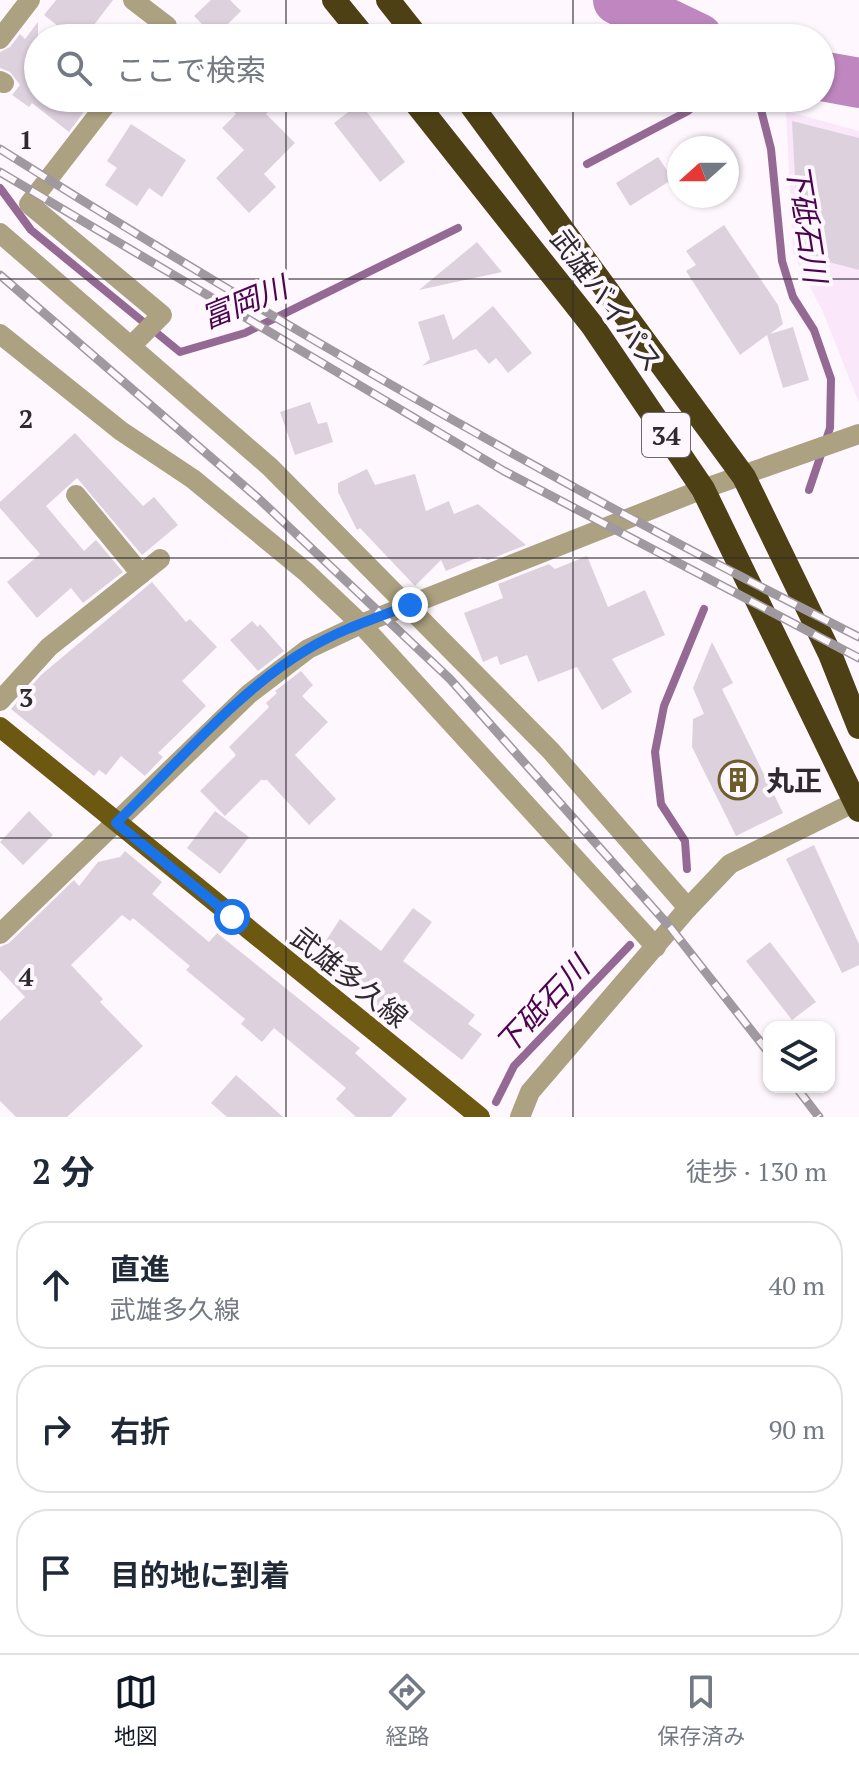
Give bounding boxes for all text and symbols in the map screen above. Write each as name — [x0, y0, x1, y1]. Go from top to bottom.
search box — [24, 24, 835, 112]
icon: search — [52, 46, 96, 90]
text: ここで検索 — [116, 50, 266, 90]
text: 1 — [19, 122, 33, 156]
north arrow — [667, 136, 739, 208]
water label: 下砥石川 — [778, 161, 837, 288]
street label: 武雄バイパス — [543, 221, 671, 379]
water label: 富岡川 — [195, 265, 296, 337]
text: 2 — [19, 401, 33, 435]
road number: 34 — [642, 413, 690, 457]
route end — [392, 587, 428, 623]
text: 3 — [19, 680, 33, 714]
building icon: 丸正 — [717, 759, 759, 801]
place label: 丸正 — [766, 762, 822, 799]
route start — [214, 899, 250, 935]
street label: 武雄多久線 — [284, 919, 416, 1035]
water label: 下砥石川 — [486, 945, 600, 1063]
text: 4 — [19, 959, 34, 993]
map controls — [763, 1021, 835, 1093]
button: layers — [763, 1021, 835, 1093]
text: 2 分 — [32, 1149, 94, 1194]
text: 徒歩 · 130 m — [686, 1154, 827, 1188]
text: 直進 — [110, 1249, 170, 1289]
icon: ahead — [34, 1263, 78, 1307]
text: 40 m — [769, 1268, 825, 1302]
text: 武雄多久線 — [110, 1292, 240, 1326]
icon: right — [34, 1407, 78, 1451]
text: 右折 — [110, 1411, 170, 1451]
text: 90 m — [769, 1412, 825, 1446]
icon: arrive — [34, 1551, 78, 1595]
text: 目的地に到着 — [110, 1555, 290, 1595]
tab: 地図 — [114, 1670, 158, 1750]
tab: 経路 — [385, 1670, 429, 1750]
tab: 保存済み — [657, 1670, 745, 1750]

